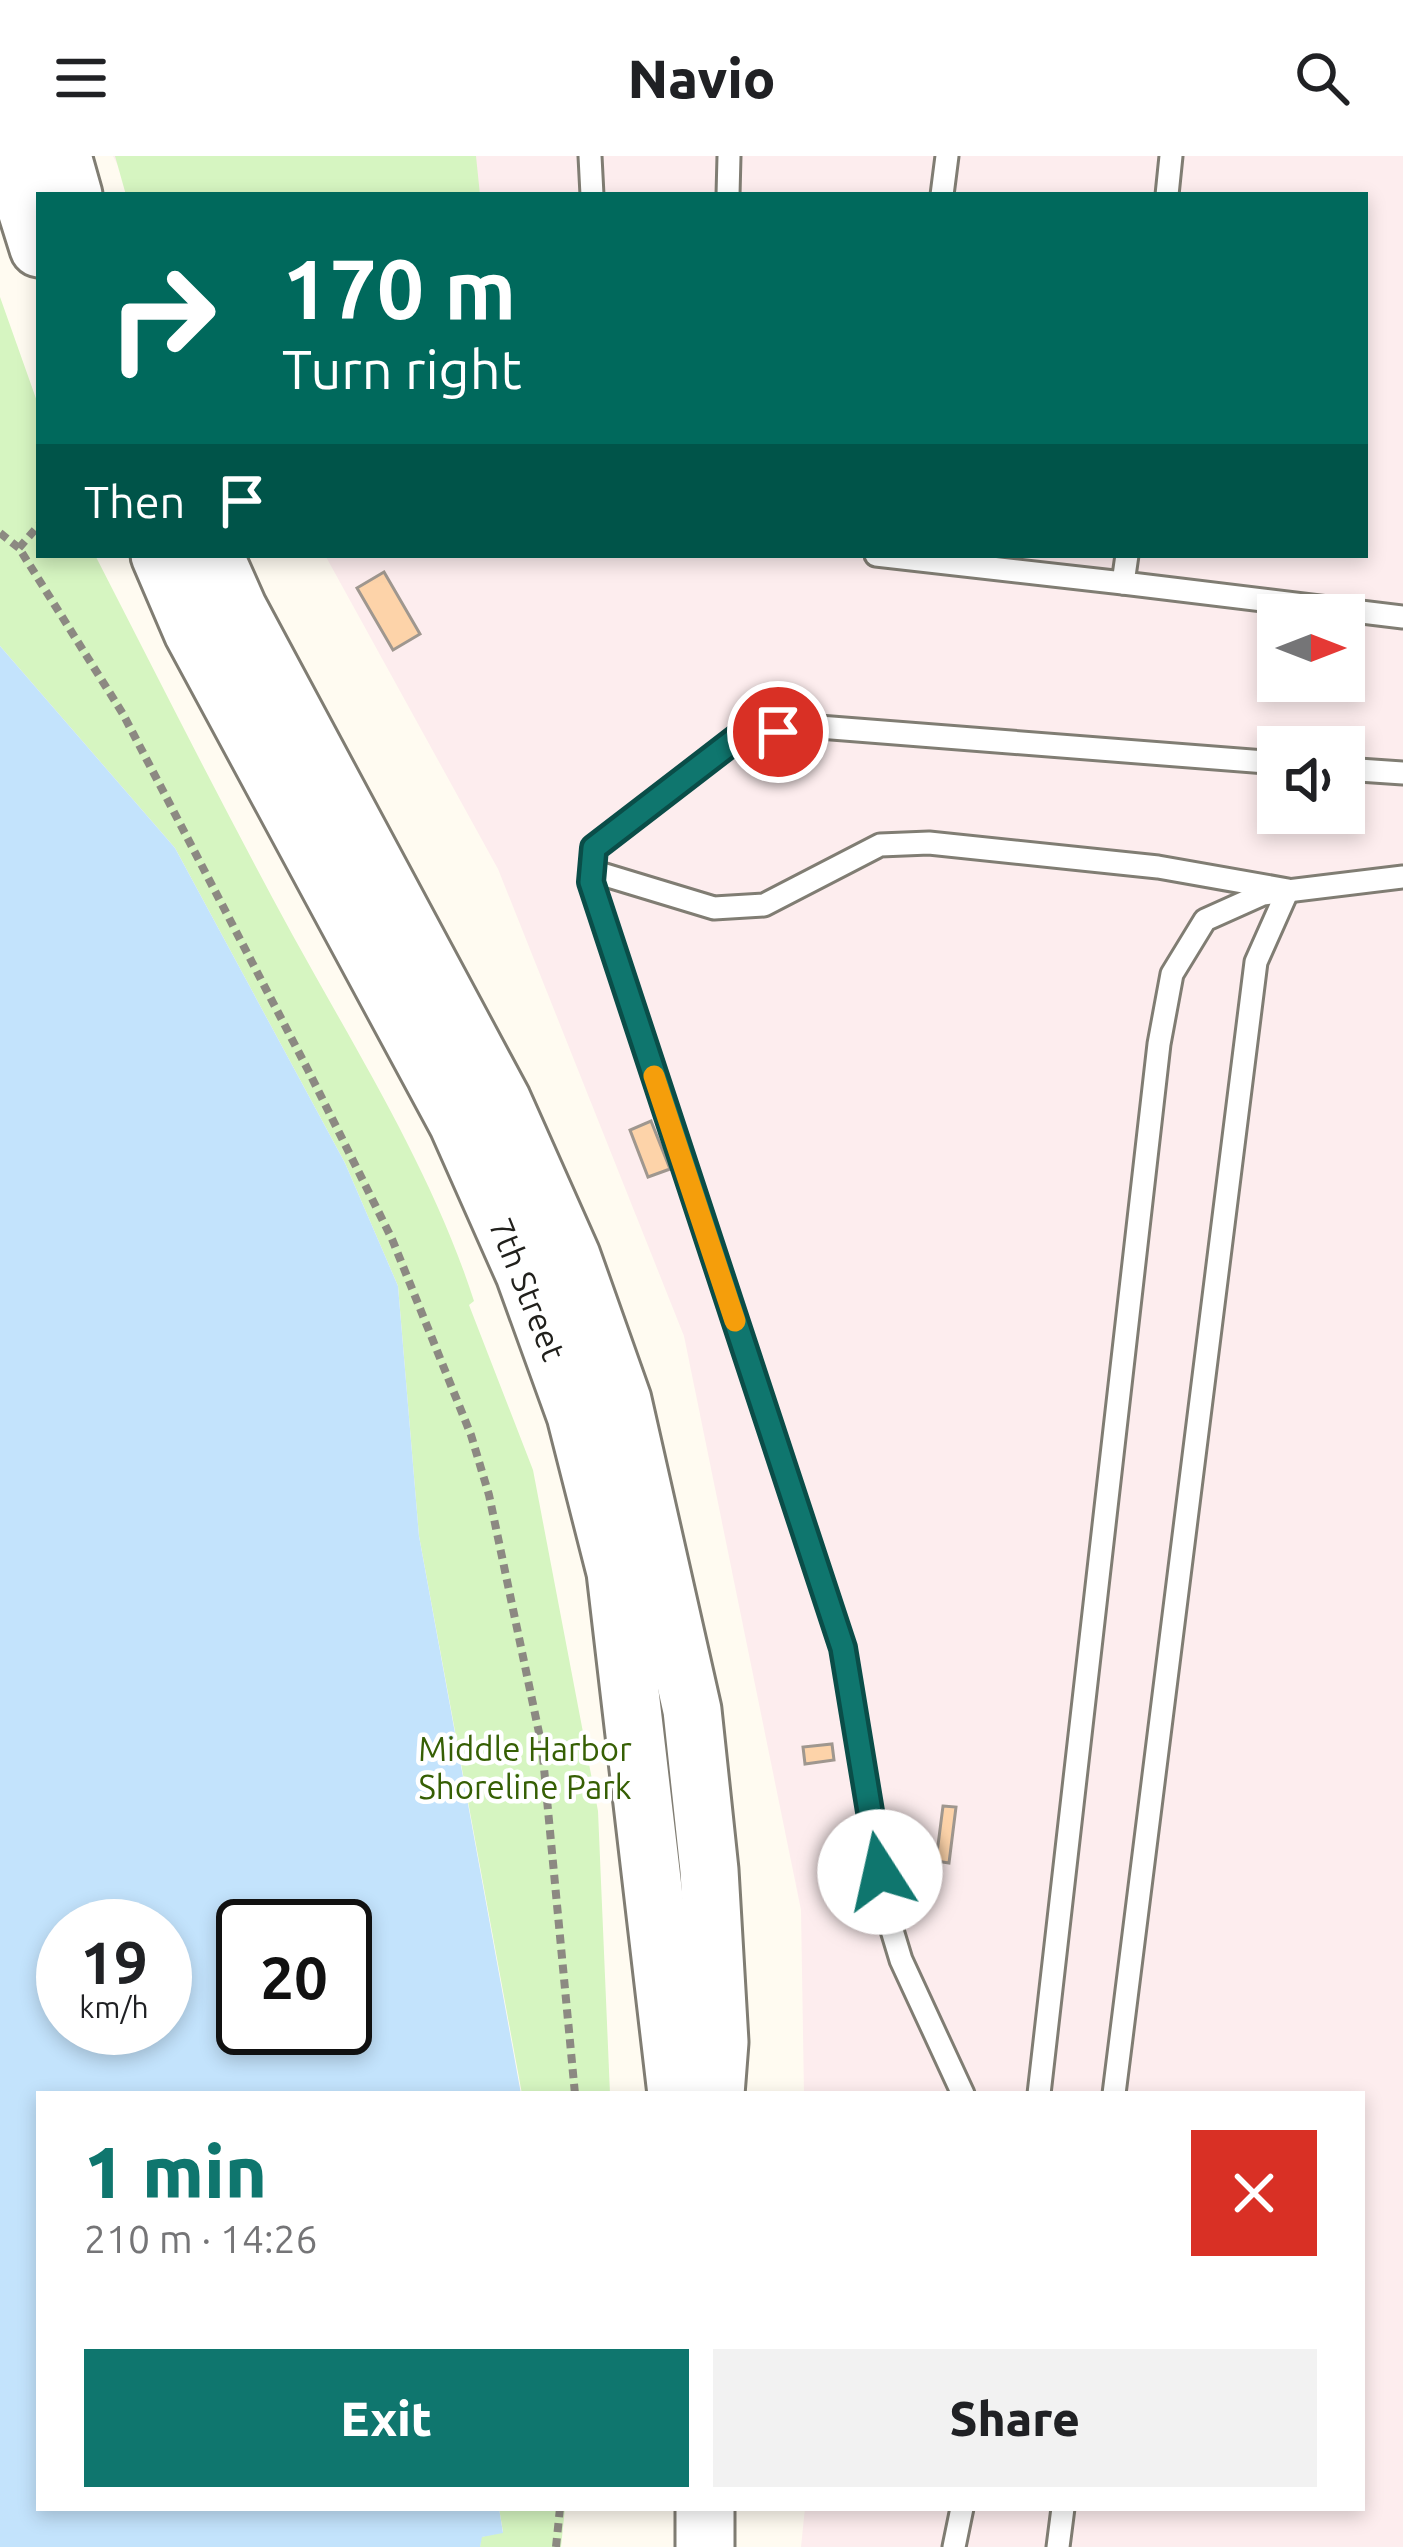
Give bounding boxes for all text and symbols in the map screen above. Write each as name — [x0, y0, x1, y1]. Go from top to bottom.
icon: menu — [48, 45, 114, 111]
icon: search — [1289, 45, 1355, 111]
text: Navio — [627, 48, 776, 108]
icon: right — [84, 240, 240, 396]
text: 170 m — [282, 241, 516, 335]
text: Turn right — [282, 339, 522, 399]
icon: arrive — [209, 468, 275, 534]
text: Then — [84, 476, 185, 527]
north arrow — [1257, 594, 1365, 702]
map controls — [1257, 594, 1365, 834]
pin — [727, 681, 829, 783]
icon: arrive — [745, 699, 811, 765]
button: sound — [1257, 726, 1365, 834]
street label: 7th Street — [483, 1212, 573, 1366]
park label: Middle Harbor Shoreline Park — [418, 1730, 632, 1805]
position arrow — [817, 1809, 943, 1935]
speed limit sign: 20 — [216, 1899, 372, 2055]
text: 19 — [80, 1928, 148, 1995]
text: km/h — [79, 1990, 149, 2024]
button: close — [1191, 2130, 1317, 2256]
text: 1 min — [84, 2131, 267, 2212]
text: 210 m · 14:26 — [84, 2217, 318, 2260]
button: Exit — [84, 2349, 689, 2487]
button: Share — [713, 2349, 1317, 2487]

